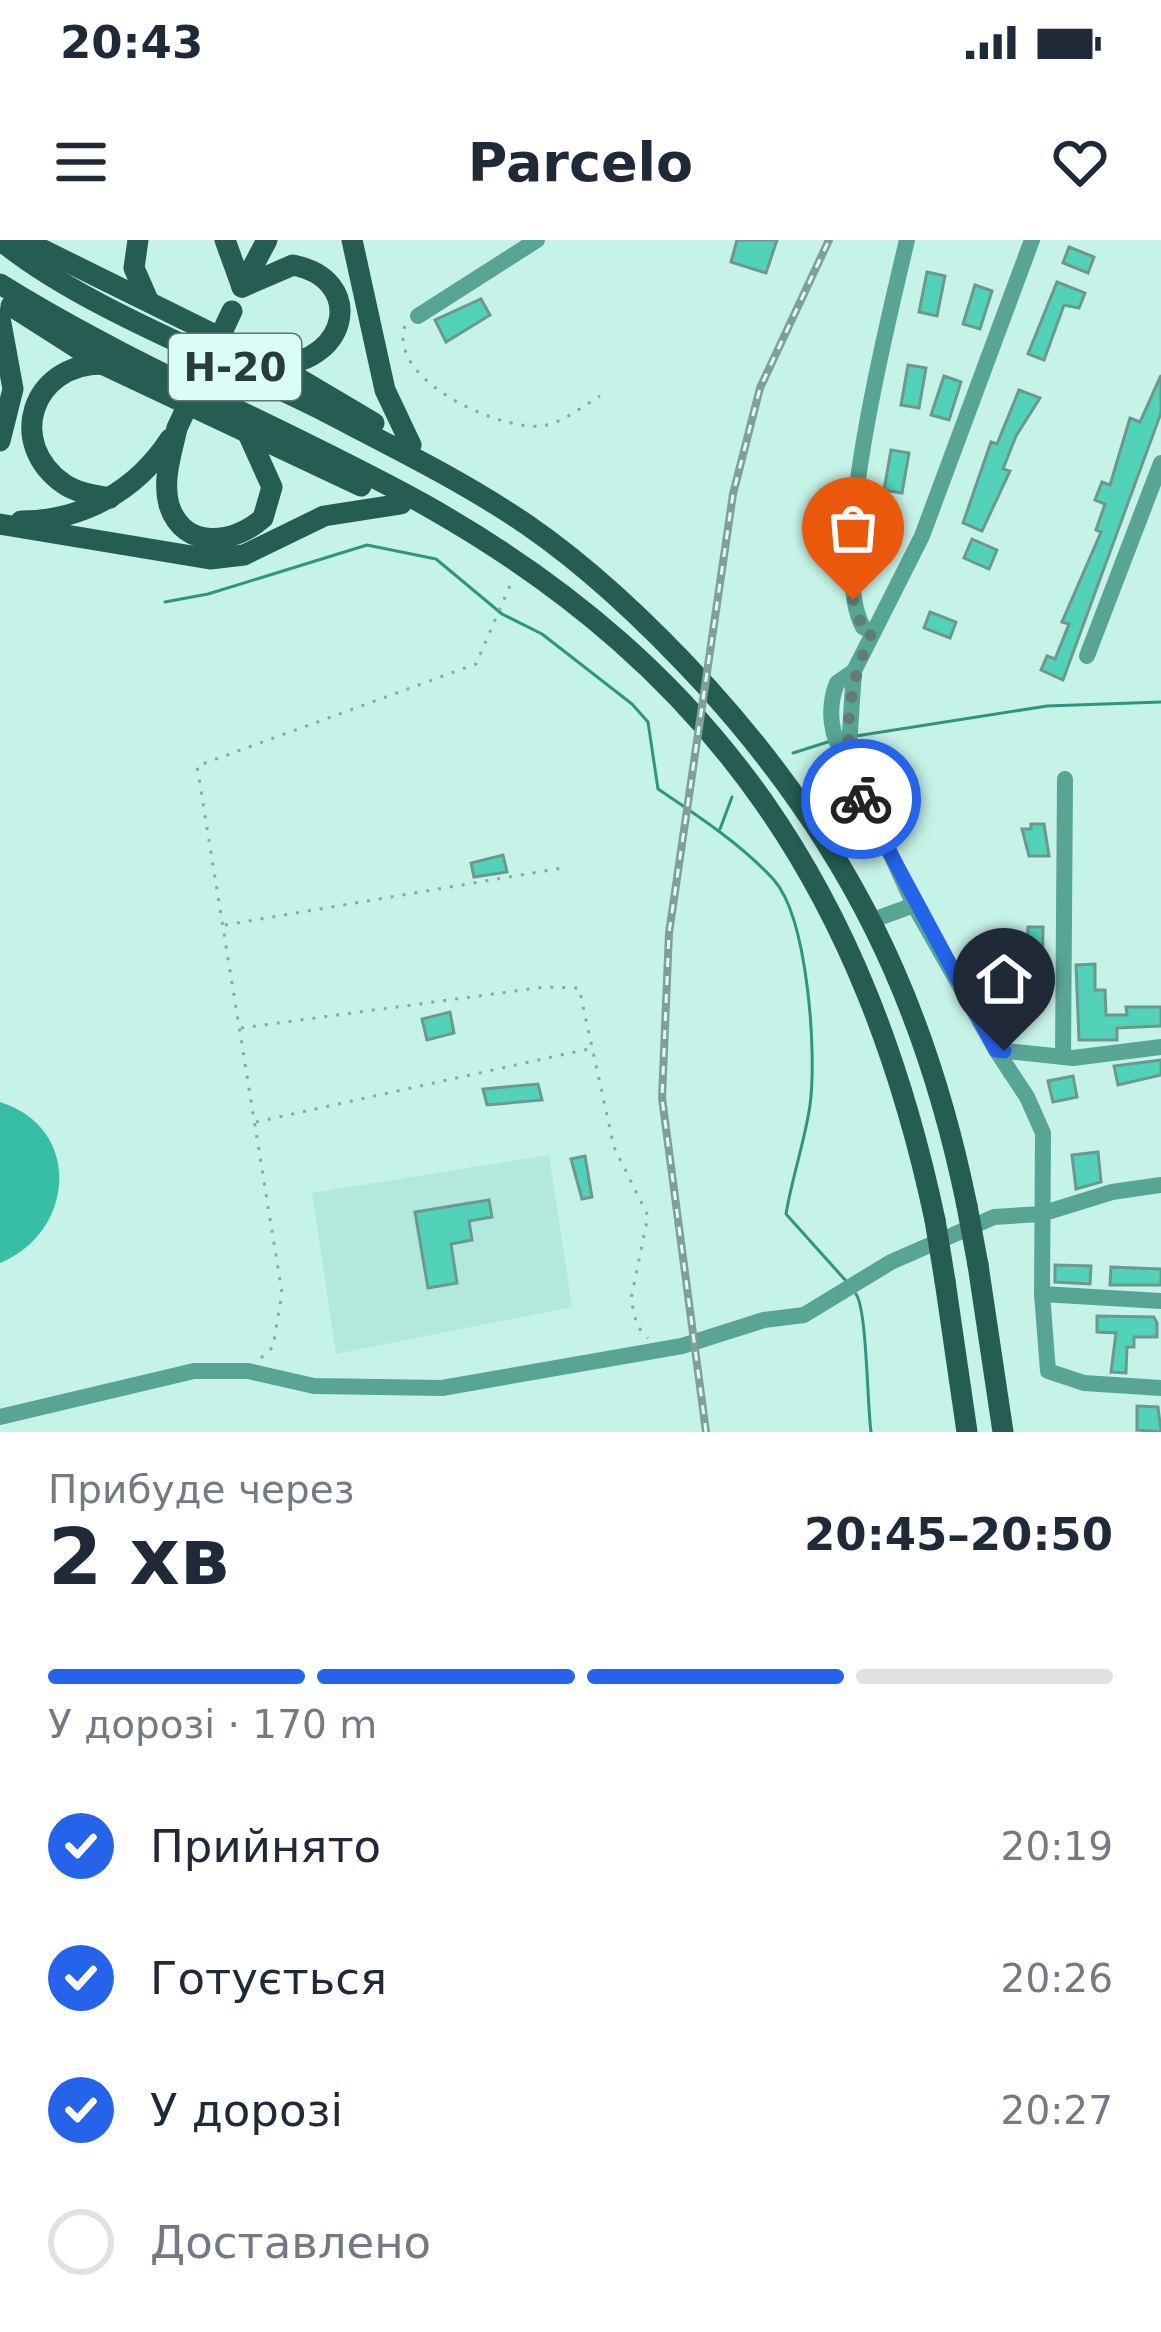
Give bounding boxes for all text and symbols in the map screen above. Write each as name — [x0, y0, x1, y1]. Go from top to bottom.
text: 20:43 — [60, 16, 203, 69]
icon: menu — [48, 129, 114, 195]
icon: heart — [1047, 129, 1113, 195]
text: Parcelo — [468, 131, 693, 194]
road number: Н-20 — [169, 334, 301, 400]
pin — [802, 477, 904, 600]
icon: bag — [820, 495, 886, 561]
courier — [801, 739, 921, 859]
icon: bike — [828, 766, 894, 832]
pin — [953, 928, 1055, 1051]
icon: home — [971, 946, 1037, 1012]
text: Прибуде через — [48, 1467, 354, 1512]
text: 20:45–20:50 — [804, 1508, 1113, 1561]
text: 2 хв — [48, 1512, 229, 1602]
text: У дорозі · 170 m — [48, 1702, 377, 1747]
icon: check — [48, 1813, 114, 1879]
text: Прийнято — [150, 1820, 381, 1873]
text: 20:19 — [1001, 1824, 1113, 1869]
icon: check — [48, 1945, 114, 2011]
text: Готується — [150, 1952, 387, 2005]
text: 20:26 — [1001, 1956, 1113, 2001]
icon: check — [48, 2077, 114, 2143]
text: У дорозі — [150, 2084, 343, 2137]
text: 20:27 — [1001, 2088, 1113, 2133]
text: Доставлено — [150, 2216, 431, 2269]

